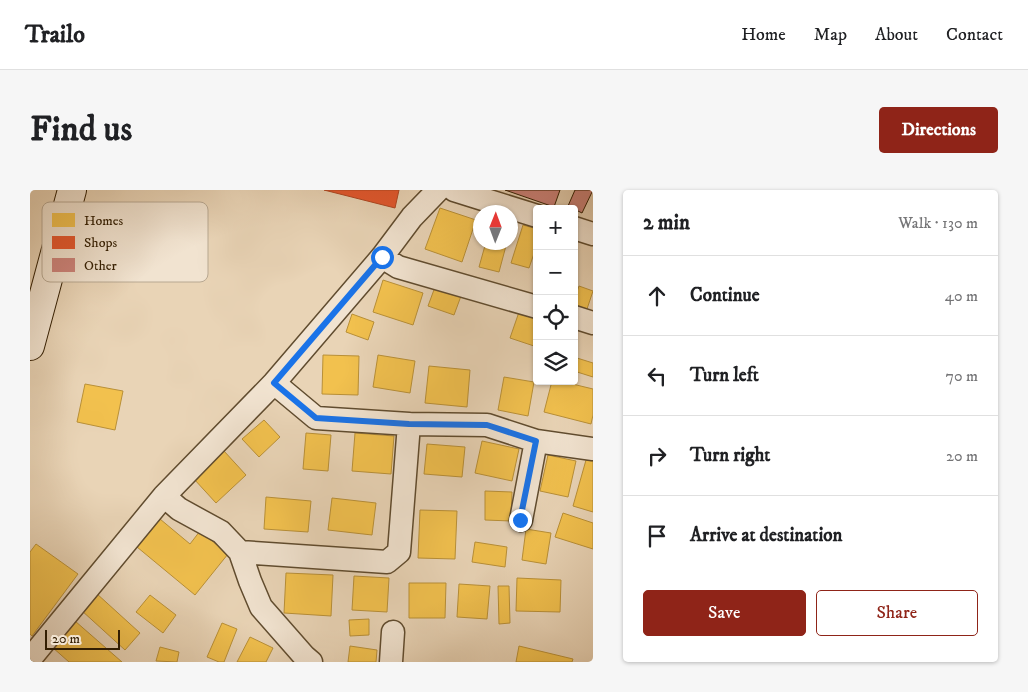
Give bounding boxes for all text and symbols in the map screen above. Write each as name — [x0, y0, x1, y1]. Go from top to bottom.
text: Trailo — [25, 20, 85, 50]
text: Home — [741, 24, 786, 46]
text: Map — [814, 24, 847, 46]
text: About — [875, 24, 918, 46]
text: Contact — [946, 24, 1003, 46]
button: Directions — [879, 107, 998, 153]
text: Find us — [30, 108, 132, 152]
legend — [42, 202, 208, 282]
north arrow — [473, 205, 518, 250]
map controls — [533, 205, 578, 385]
button: + — [533, 205, 578, 250]
text: 2 min — [643, 210, 690, 236]
text: Homes — [84, 212, 124, 230]
text: Walk · 130 m — [898, 213, 978, 233]
text: Shops — [84, 234, 117, 252]
route start — [371, 246, 394, 269]
button: − — [533, 250, 578, 295]
text: Other — [84, 257, 117, 275]
icon: ahead — [643, 282, 671, 310]
text: Continue — [690, 284, 760, 307]
text: 40 m — [945, 286, 978, 306]
button: locate — [533, 295, 578, 340]
button: layers — [533, 340, 578, 385]
icon: left — [643, 362, 671, 390]
text: Turn left — [690, 364, 759, 387]
text: 70 m — [946, 366, 978, 386]
icon: right — [643, 442, 671, 470]
text: Turn right — [690, 444, 770, 467]
text: 20 m — [946, 446, 978, 466]
route end — [509, 509, 532, 532]
icon: arrive — [643, 522, 671, 550]
text: Arrive at destination — [690, 524, 842, 547]
button: Save — [643, 590, 806, 636]
button: Share — [816, 590, 978, 636]
scale bar — [45, 627, 120, 650]
text: 20 m — [52, 630, 80, 648]

